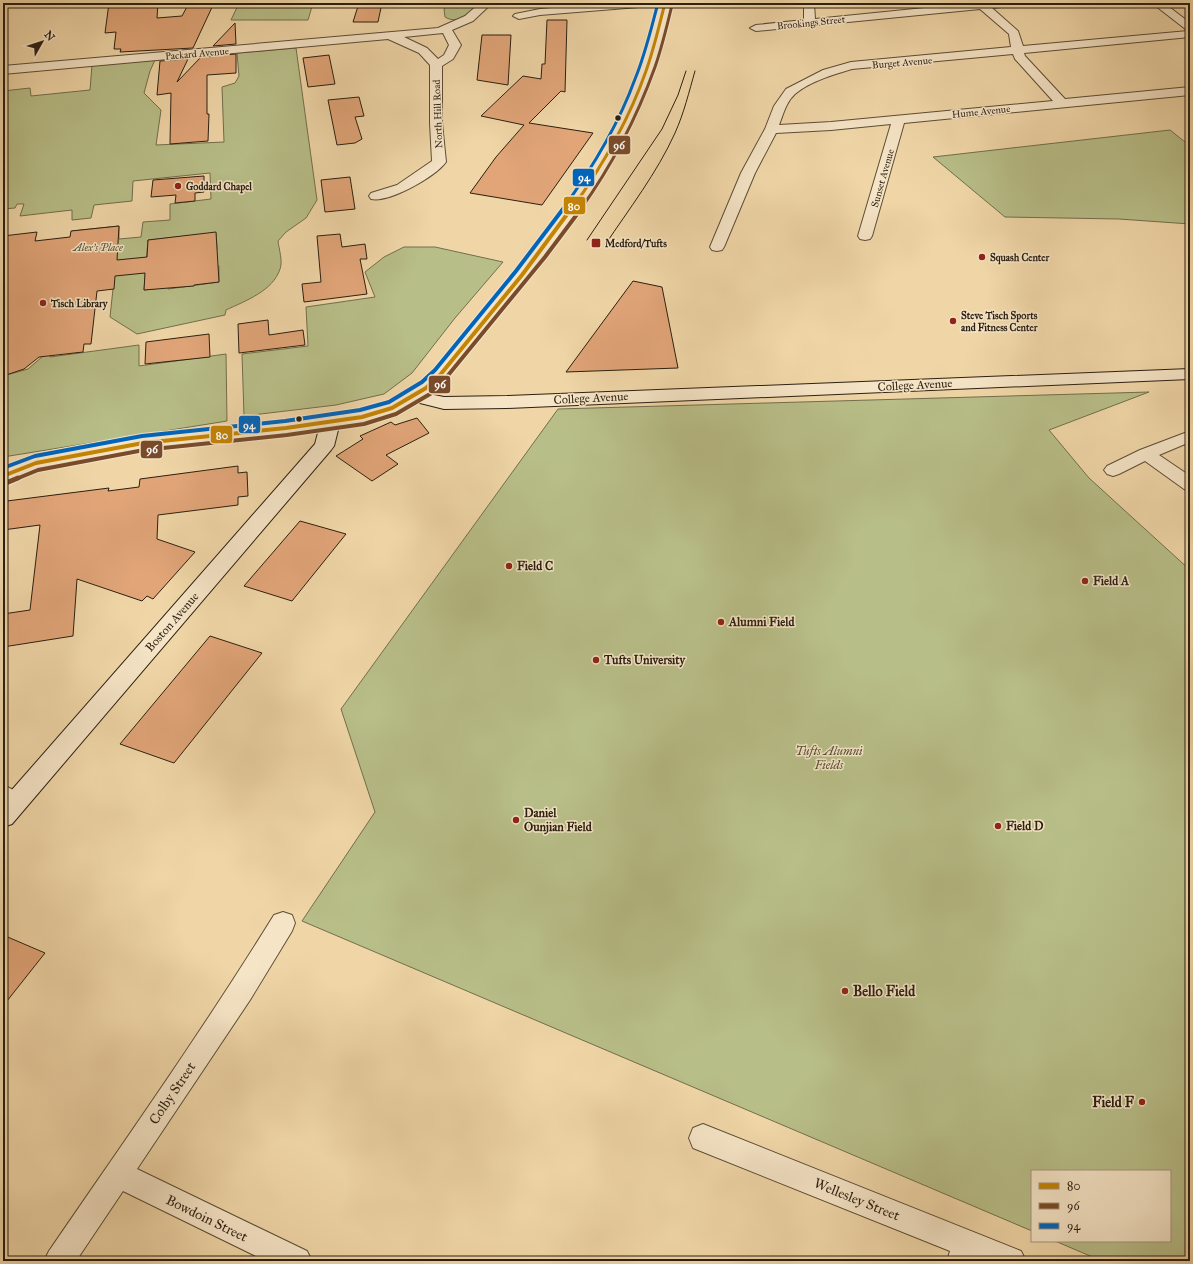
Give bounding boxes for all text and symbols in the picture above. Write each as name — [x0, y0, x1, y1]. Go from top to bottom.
street label: Brookings Street — [776, 13, 846, 33]
north arrow — [22, 22, 62, 62]
text: N — [41, 28, 58, 44]
street label: Packard Avenue — [165, 45, 229, 63]
street label: Burget Avenue — [872, 54, 933, 72]
street label: North Hill Road — [431, 79, 445, 148]
street label: Hume Avenue — [951, 103, 1011, 121]
unlabelled marker — [613, 113, 623, 123]
line badge: 96 — [608, 135, 631, 155]
text: 96 — [613, 139, 626, 153]
street label: Sunset Avenue — [869, 148, 897, 209]
line badge: 94 — [572, 168, 595, 187]
text: 94 — [578, 171, 591, 185]
marker: Goddard Chapel — [173, 181, 183, 191]
place label: Goddard Chapel — [186, 181, 252, 194]
line badge: 80 — [563, 196, 586, 215]
text: 80 — [568, 200, 581, 213]
marker: Medford/Tufts — [590, 237, 602, 249]
place label: Medford/Tufts — [605, 238, 667, 250]
park label: Alex's Place — [72, 242, 123, 254]
marker: Squash Center — [977, 252, 987, 262]
place label: Squash Center — [990, 252, 1049, 265]
marker: Tisch Library — [38, 298, 48, 308]
place label: Tisch Library — [50, 298, 109, 311]
place label: Steve Tisch Sports and Fitness Center — [961, 310, 1038, 334]
marker: Steve Tisch Sports and Fitness Center — [948, 316, 958, 326]
line badge: 96 — [428, 375, 451, 394]
street label: College Avenue — [877, 376, 953, 395]
text: 96 — [434, 378, 447, 392]
street label: College Avenue — [553, 389, 629, 408]
unlabelled marker — [294, 414, 304, 424]
line badge: 94 — [238, 415, 261, 434]
text: 94 — [243, 419, 256, 433]
line badge: 80 — [210, 425, 233, 444]
text: 80 — [216, 429, 229, 442]
line badge: 96 — [140, 440, 163, 459]
text: 96 — [146, 443, 159, 457]
place label: Field C — [517, 559, 553, 573]
marker: Field C — [504, 561, 514, 571]
place label: Field A — [1093, 574, 1130, 588]
marker: Field A — [1080, 576, 1090, 586]
street label: Boston Avenue — [142, 590, 202, 654]
place label: Alumni Field — [728, 615, 795, 629]
marker: Alumni Field — [716, 617, 726, 627]
place label: Tufts University — [603, 653, 687, 668]
marker: Tufts University — [591, 655, 601, 665]
park label: Tufts Alumni Fields — [796, 744, 863, 772]
place label: Daniel Ounjian Field — [524, 806, 593, 835]
marker: Daniel Ounjian Field — [511, 815, 521, 825]
place label: Field D — [1006, 819, 1044, 833]
marker: Field D — [993, 821, 1003, 831]
place label: Bello Field — [853, 983, 916, 1000]
marker: Bello Field — [840, 986, 850, 996]
street label: Colby Street — [145, 1059, 199, 1128]
place label: Field F — [1092, 1094, 1135, 1111]
marker: Field F — [1137, 1097, 1147, 1107]
legend — [1031, 1170, 1171, 1242]
street label: Wellesley Street — [811, 1175, 902, 1224]
text: 80 — [1067, 1179, 1080, 1193]
street label: Bowdoin Street — [163, 1191, 250, 1246]
text: 96 — [1067, 1199, 1080, 1213]
text: 94 — [1067, 1219, 1080, 1233]

